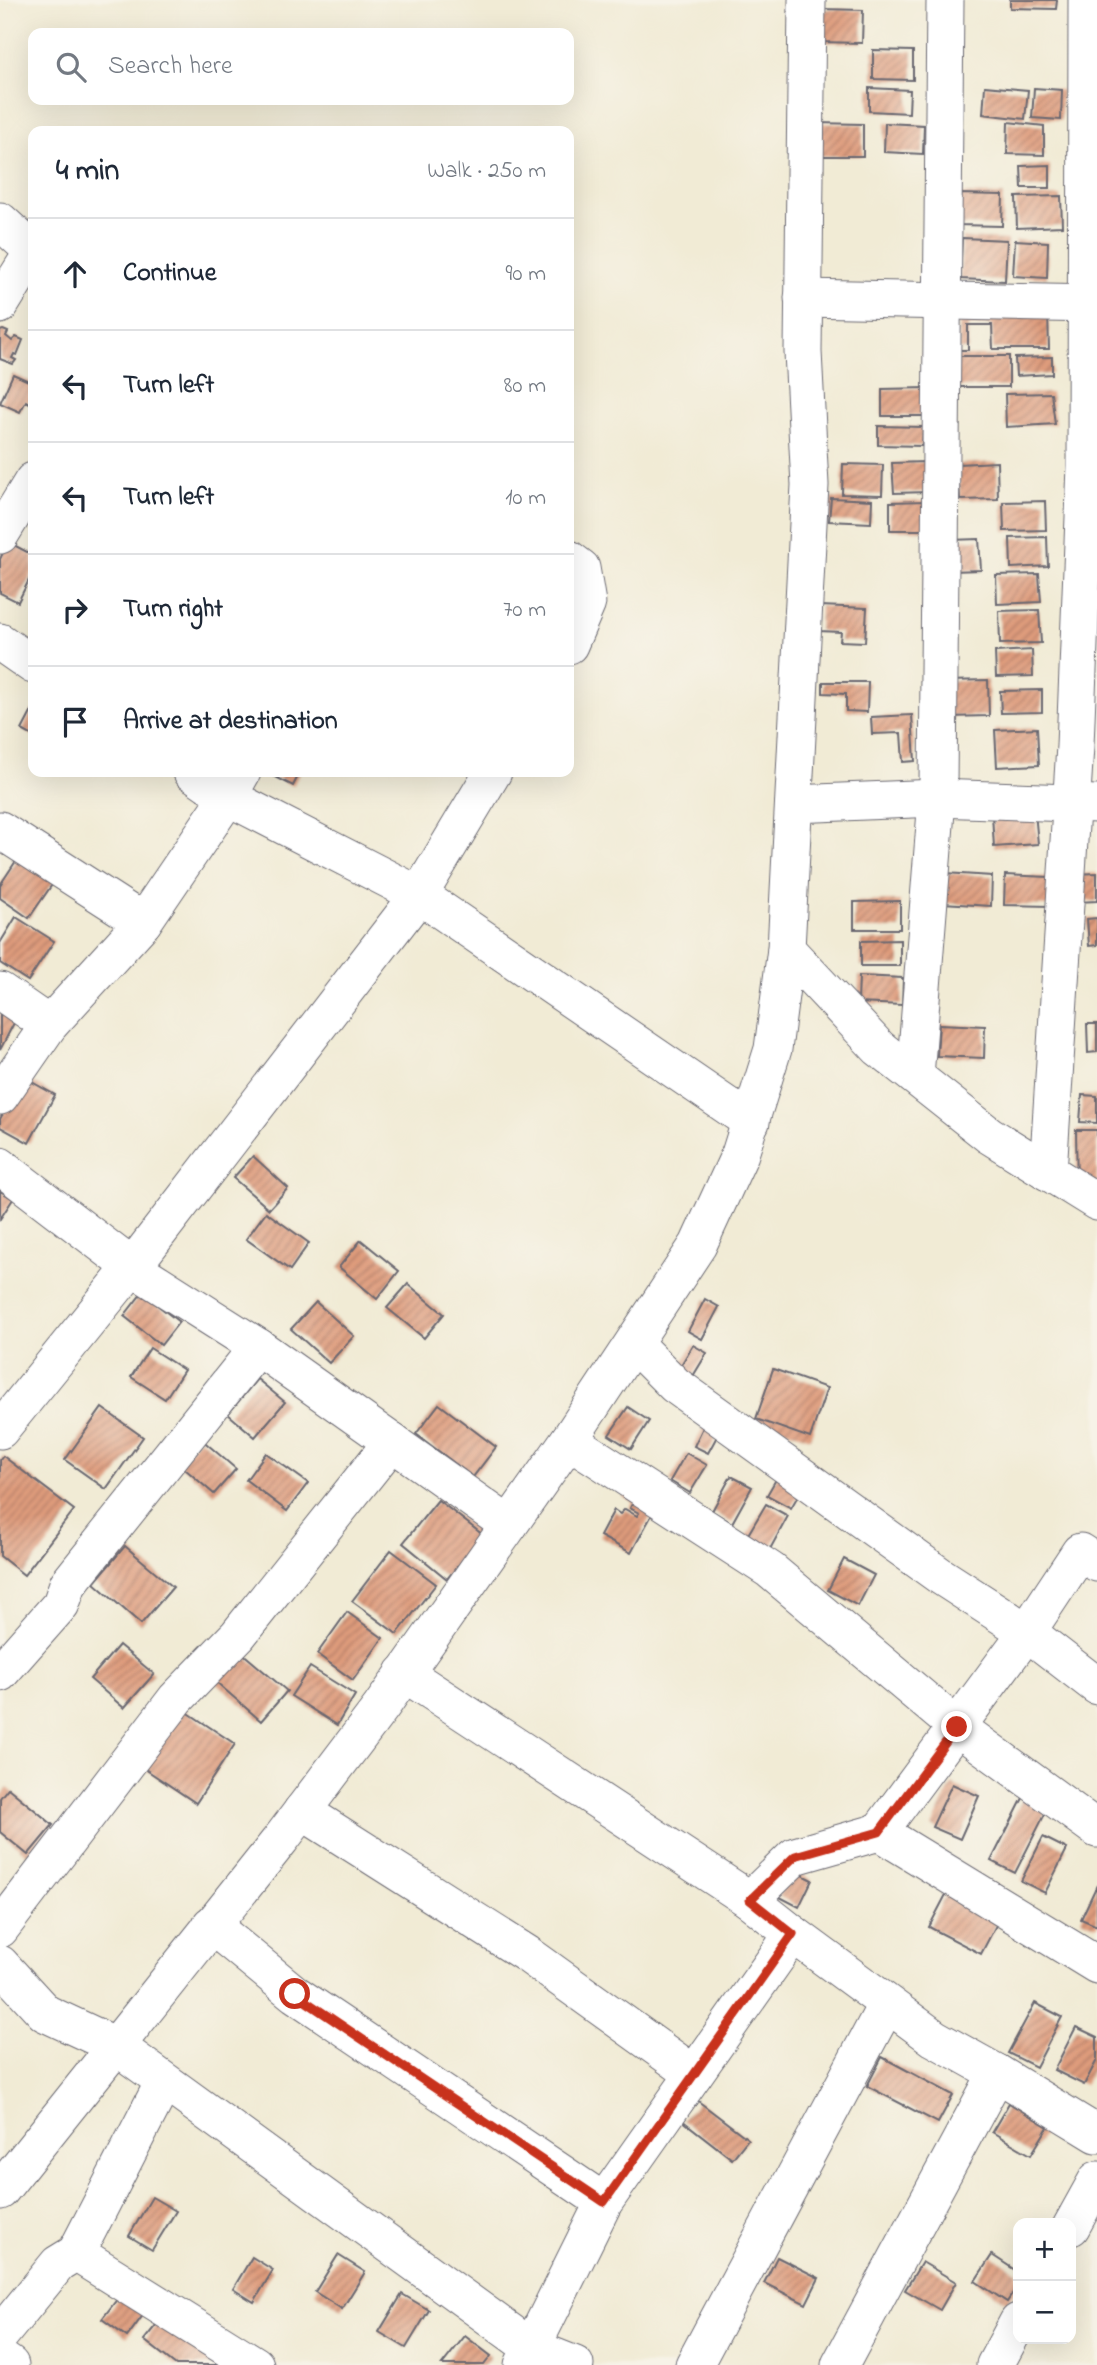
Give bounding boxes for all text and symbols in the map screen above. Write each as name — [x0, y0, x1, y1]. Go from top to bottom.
search box — [28, 28, 574, 105]
icon: search — [52, 48, 90, 86]
text: Search here — [108, 48, 233, 86]
text: 4 min — [56, 150, 119, 194]
text: Walk · 250 m — [427, 155, 546, 188]
icon: ahead — [56, 255, 94, 293]
text: Continue — [123, 255, 216, 293]
text: 90 m — [506, 258, 546, 291]
icon: left — [56, 367, 94, 405]
text: Turn left — [123, 367, 214, 405]
text: 80 m — [504, 370, 546, 403]
icon: left — [56, 479, 94, 517]
text: Turn left — [123, 479, 214, 517]
text: 10 m — [505, 482, 546, 515]
icon: right — [56, 591, 94, 629]
text: Turn right — [123, 591, 223, 629]
text: 70 m — [503, 594, 546, 627]
icon: arrive — [56, 703, 94, 741]
text: Arrive at destination — [123, 703, 338, 741]
route end — [941, 1711, 972, 1742]
route start — [279, 1978, 310, 2009]
map controls — [1013, 2218, 1076, 2344]
button: + — [1013, 2218, 1076, 2281]
button: − — [1013, 2281, 1076, 2344]

